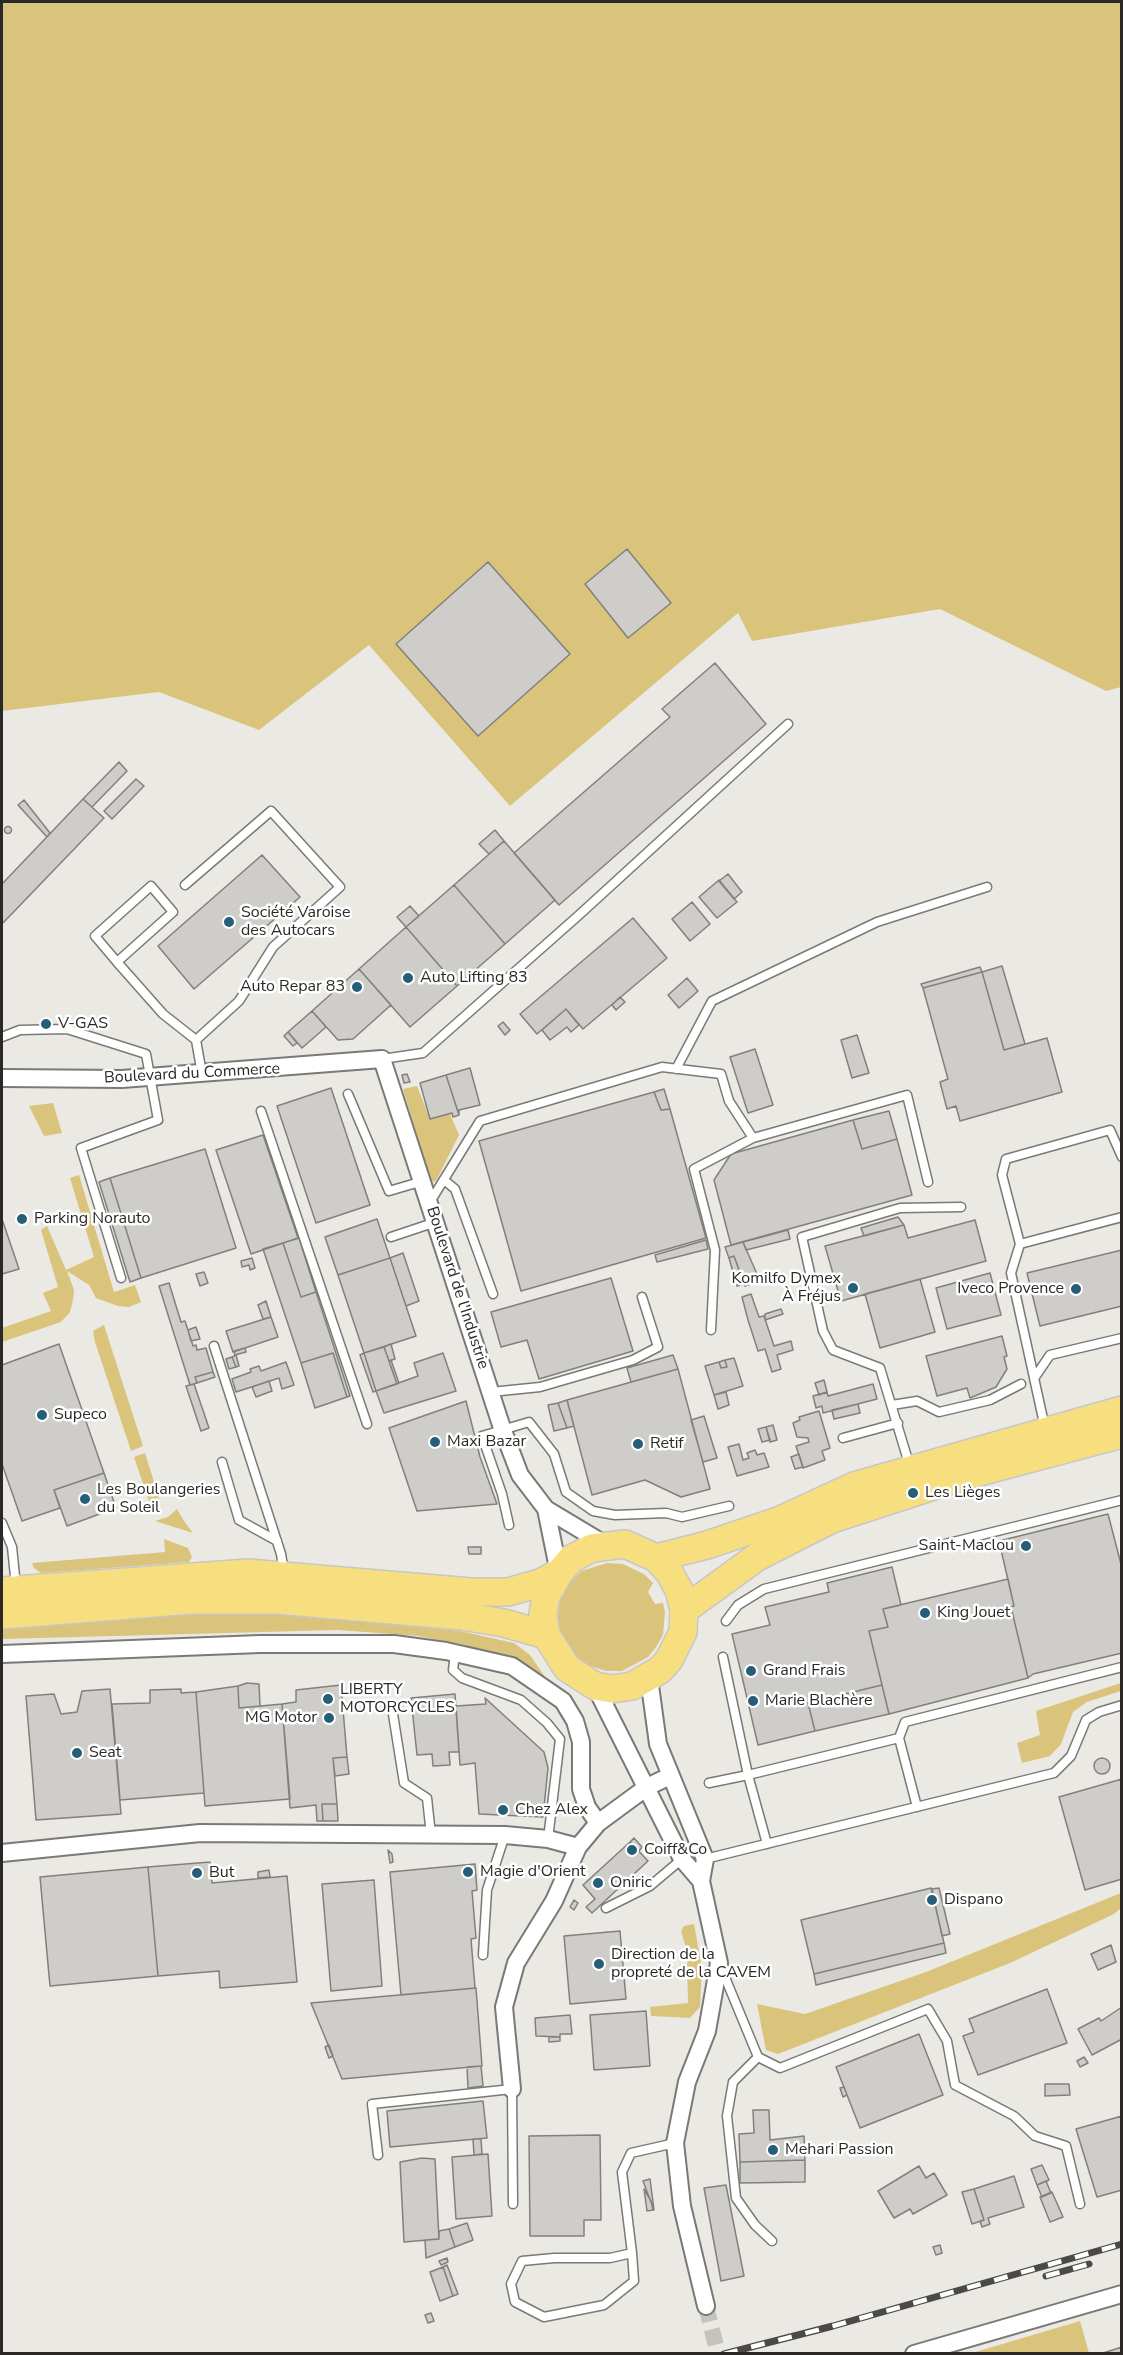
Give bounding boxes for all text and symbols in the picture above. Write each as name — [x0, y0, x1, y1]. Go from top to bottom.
place label: Société Varoise des Autocars — [241, 903, 351, 941]
marker: Société Varoise des Autocars — [222, 915, 236, 929]
place label: Auto Lifting 83 — [420, 968, 528, 988]
marker: Auto Lifting 83 — [401, 971, 415, 985]
place label: Auto Repar 83 — [240, 977, 345, 997]
marker: Auto Repar 83 — [350, 980, 364, 994]
place label: V-GAS — [58, 1014, 108, 1034]
marker: V-GAS — [39, 1017, 53, 1031]
street label: Boulevard du Commerce — [104, 1060, 280, 1088]
street label: Boulevard de l'Industrie — [422, 1204, 492, 1372]
place label: Parking Norauto — [34, 1209, 150, 1229]
marker: Parking Norauto — [15, 1212, 29, 1226]
place label: Komilfo Dymex À Fréjus — [732, 1269, 841, 1307]
place label: Iveco Provence — [957, 1279, 1064, 1299]
marker: Komilfo Dymex À Fréjus — [846, 1281, 860, 1295]
marker: Iveco Provence — [1069, 1282, 1083, 1296]
place label: Supeco — [54, 1405, 107, 1425]
marker: Supeco — [35, 1408, 49, 1422]
place label: Maxi Bazar — [447, 1432, 526, 1452]
place label: Retif — [650, 1434, 684, 1454]
marker: Maxi Bazar — [428, 1435, 442, 1449]
marker: Retif — [631, 1437, 645, 1451]
place label: Les Boulangeries du Soleil — [97, 1480, 220, 1518]
place label: Les Lièges — [925, 1483, 1000, 1503]
marker: Les Lièges — [906, 1486, 920, 1500]
marker: Les Boulangeries du Soleil — [78, 1492, 92, 1506]
place label: Saint-Maclou — [919, 1536, 1014, 1556]
marker: Saint-Maclou — [1019, 1539, 1033, 1553]
place label: King Jouet — [937, 1603, 1010, 1623]
marker: King Jouet — [918, 1606, 932, 1620]
place label: Grand Frais — [763, 1661, 845, 1681]
marker: Grand Frais — [744, 1664, 758, 1678]
place label: LIBERTY MOTORCYCLES — [340, 1680, 455, 1718]
place label: Marie Blachère — [765, 1691, 872, 1711]
marker: LIBERTY MOTORCYCLES — [321, 1692, 335, 1706]
marker: Marie Blachère — [746, 1694, 760, 1708]
place label: MG Motor — [245, 1708, 317, 1728]
marker: MG Motor — [322, 1711, 336, 1725]
place label: Seat — [89, 1743, 121, 1763]
marker: Seat — [70, 1746, 84, 1760]
place label: Chez Alex — [515, 1800, 588, 1820]
marker: Chez Alex — [496, 1803, 510, 1817]
place label: Coiff&Co — [644, 1840, 707, 1860]
marker: Coiff&Co — [625, 1843, 639, 1857]
place label: Magie d'Orient — [480, 1862, 586, 1882]
place label: But — [209, 1863, 234, 1883]
marker: Magie d'Orient — [461, 1865, 475, 1879]
marker: But — [190, 1866, 204, 1880]
place label: Oniric — [610, 1873, 652, 1893]
marker: Oniric — [591, 1876, 605, 1890]
place label: Dispano — [944, 1890, 1003, 1910]
marker: Dispano — [925, 1893, 939, 1907]
place label: Direction de la propreté de la CAVEM — [611, 1945, 771, 1983]
marker: Direction de la propreté de la CAVEM — [592, 1957, 606, 1971]
place label: Mehari Passion — [785, 2140, 894, 2160]
marker: Mehari Passion — [766, 2143, 780, 2157]

